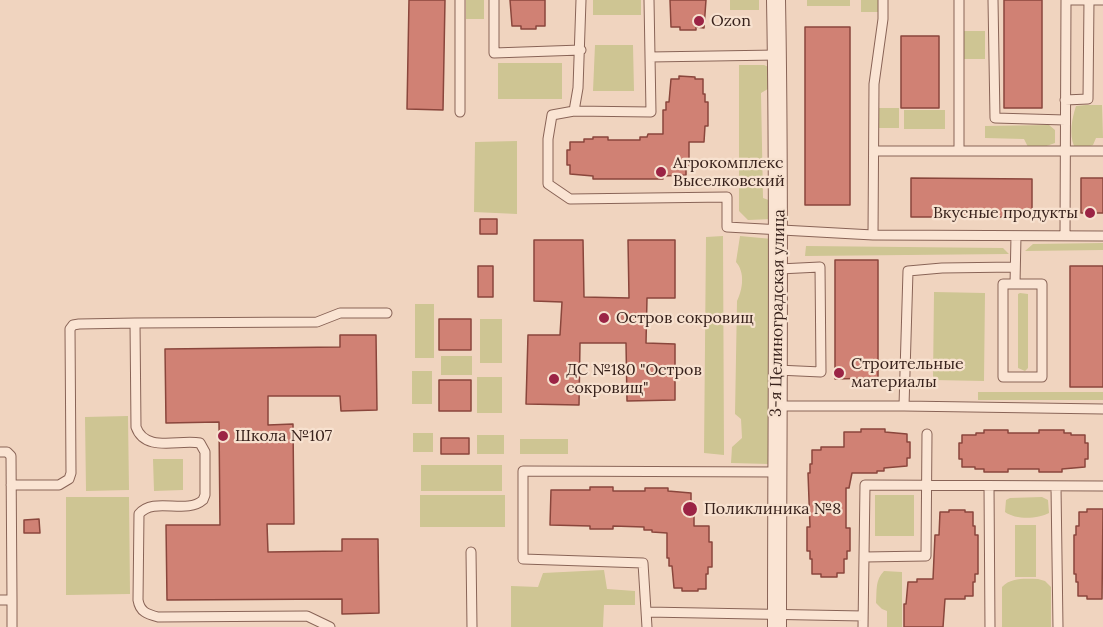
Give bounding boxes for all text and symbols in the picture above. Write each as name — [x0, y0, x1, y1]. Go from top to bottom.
place label: Ozon — [711, 11, 751, 31]
marker: Ozon — [692, 14, 706, 28]
place label: Агрокомплекс Выселковский — [673, 153, 785, 191]
marker: Агрокомплекс Выселковский — [654, 165, 668, 179]
place label: Вкусные продукты — [933, 203, 1078, 223]
marker: Вкусные продукты — [1083, 206, 1097, 220]
street label: 3-я Целиноградская улица — [767, 209, 789, 417]
place label: Остров сокровищ — [616, 308, 754, 328]
marker: Остров сокровищ — [597, 311, 611, 325]
place label: Строительные материалы — [851, 354, 964, 392]
place label: ДС №180 "Остров сокровищ" — [566, 360, 702, 398]
marker: Строительные материалы — [832, 366, 846, 380]
marker: ДС №180 "Остров сокровищ" — [547, 372, 561, 386]
place label: Школа №107 — [235, 426, 332, 446]
marker: Школа №107 — [216, 429, 230, 443]
place label: Поликлиника №8 — [704, 499, 841, 519]
marker: Поликлиника №8 — [681, 500, 699, 518]

